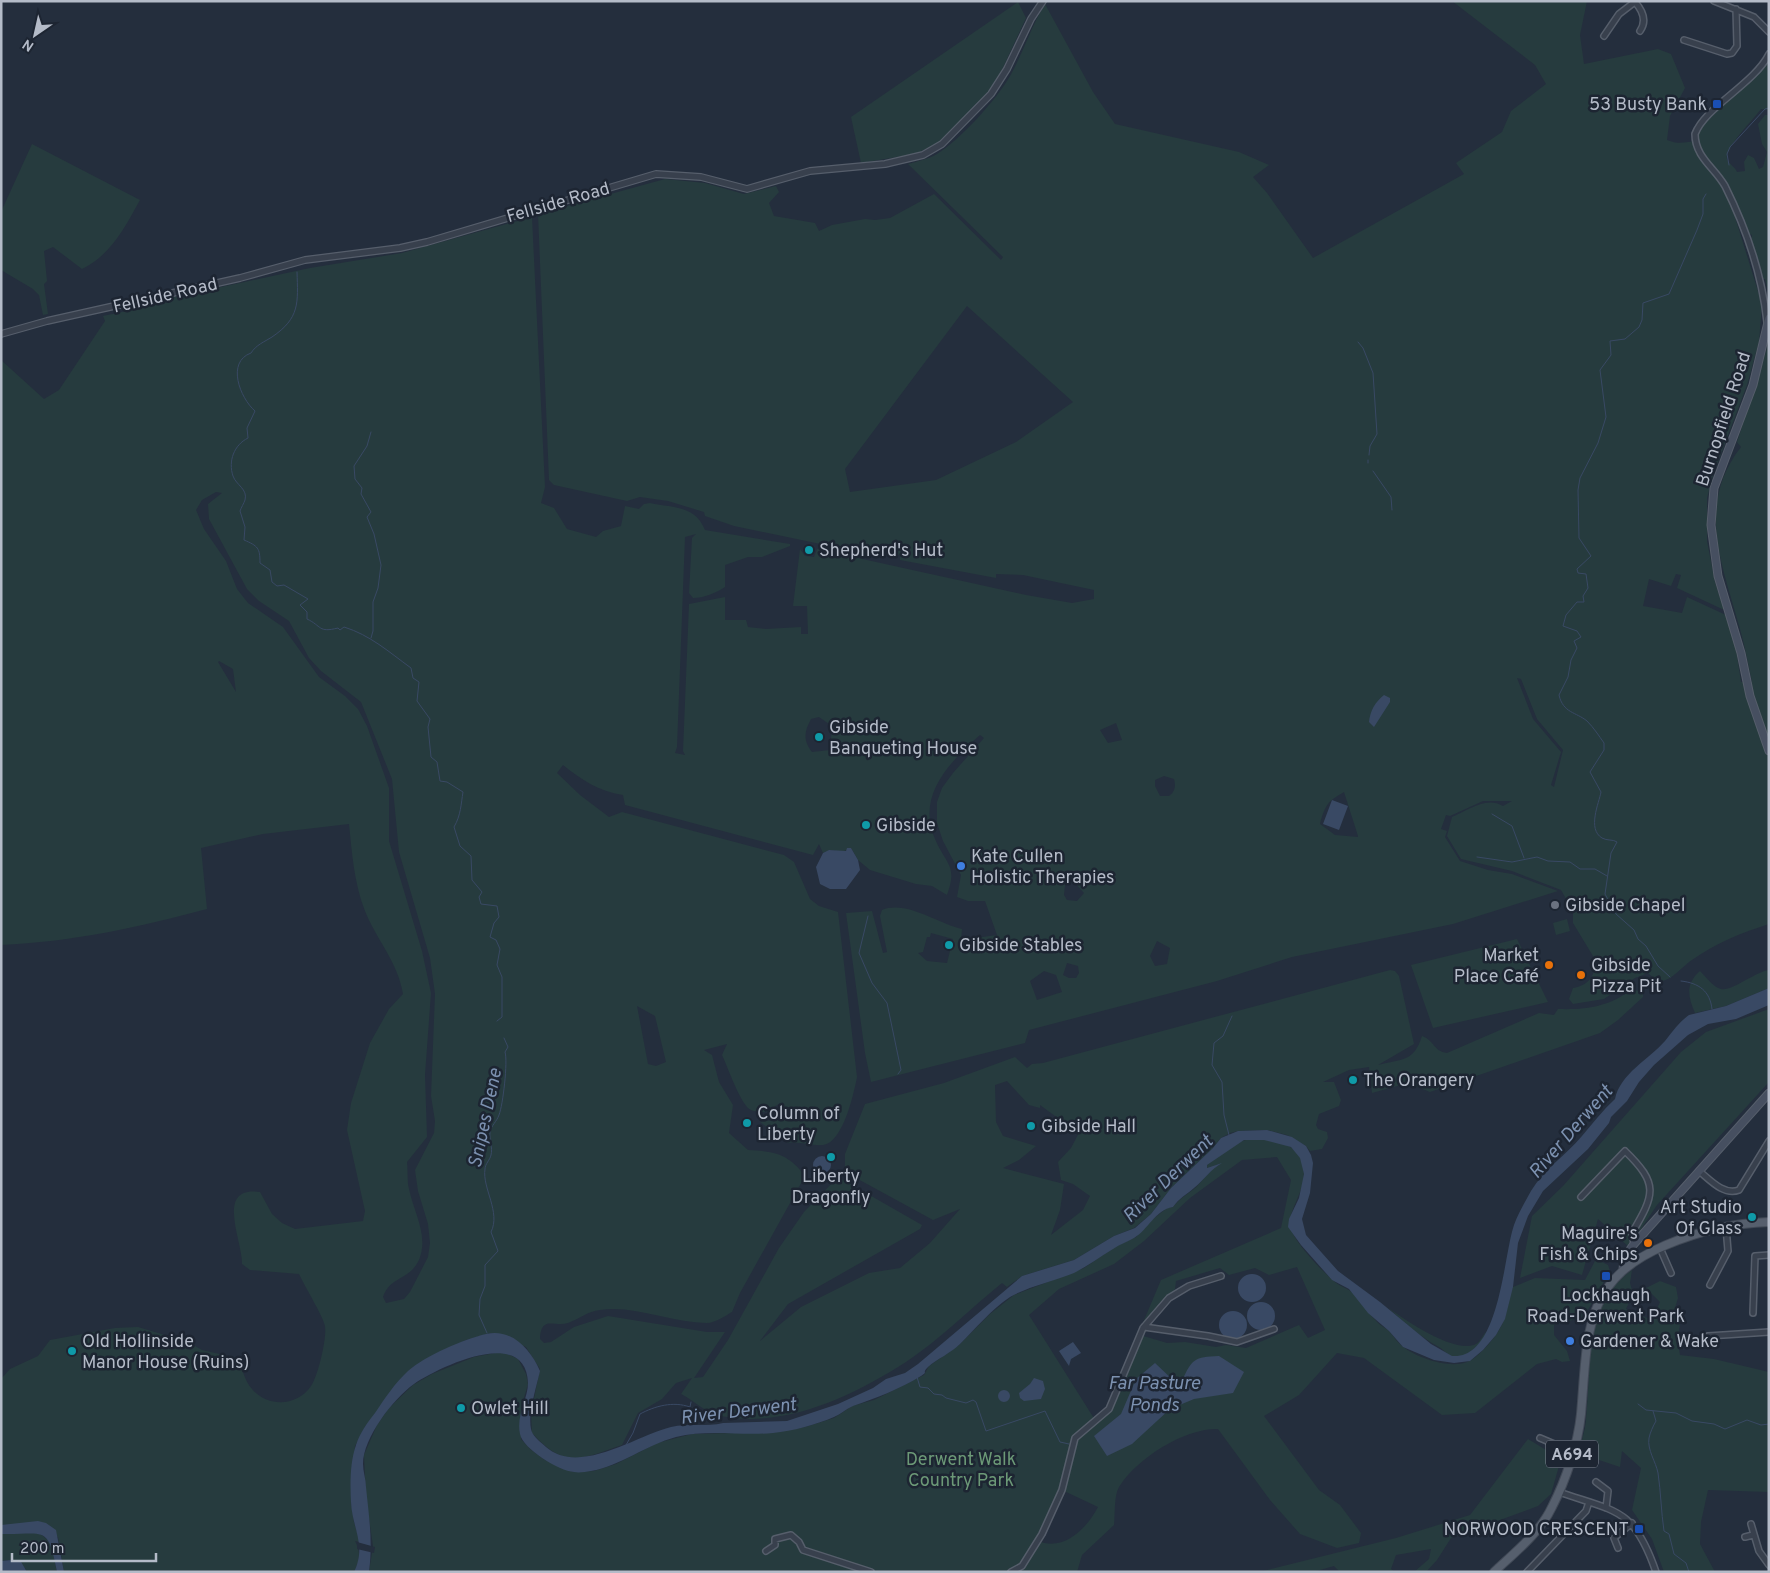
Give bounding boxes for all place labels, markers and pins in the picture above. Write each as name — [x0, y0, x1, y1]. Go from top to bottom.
place label: 53 Busty Bank — [1589, 94, 1707, 117]
marker: 53 Busty Bank — [1711, 98, 1723, 110]
place label: Shepherd's Hut — [819, 540, 943, 563]
marker: Shepherd's Hut — [803, 544, 815, 556]
place label: Gibside Banqueting House — [829, 717, 977, 761]
marker: Gibside Banqueting House — [813, 731, 825, 743]
place label: Gibside — [876, 815, 936, 838]
marker: Gibside — [860, 819, 872, 831]
place label: Kate Cullen Holistic Therapies — [971, 846, 1115, 890]
marker: Kate Cullen Holistic Therapies — [955, 860, 967, 872]
place label: Gibside Chapel — [1565, 895, 1685, 918]
marker: Gibside Chapel — [1549, 899, 1561, 911]
place label: Gibside Stables — [959, 935, 1082, 958]
marker: Gibside Stables — [943, 939, 955, 951]
place label: Market Place Café — [1454, 945, 1539, 989]
place label: Gibside Pizza Pit — [1591, 955, 1662, 999]
marker: Market Place Café — [1543, 959, 1555, 971]
marker: Gibside Pizza Pit — [1575, 969, 1587, 981]
place label: The Orangery — [1363, 1070, 1474, 1093]
marker: The Orangery — [1347, 1074, 1359, 1086]
place label: Column of Liberty — [757, 1103, 839, 1147]
place label: Gibside Hall — [1041, 1116, 1136, 1139]
marker: Column of Liberty — [741, 1117, 753, 1129]
marker: Gibside Hall — [1025, 1120, 1037, 1132]
marker: Liberty Dragonfly — [825, 1151, 837, 1163]
place label: Liberty Dragonfly — [791, 1166, 871, 1210]
place label: Art Studio Of Glass — [1660, 1197, 1742, 1241]
marker: Art Studio Of Glass — [1746, 1211, 1758, 1223]
place label: Maguire's Fish & Chips — [1539, 1223, 1638, 1267]
marker: Maguire's Fish & Chips — [1642, 1237, 1654, 1249]
marker: Lockhaugh Road-Derwent Park — [1600, 1270, 1612, 1282]
place label: Lockhaugh Road-Derwent Park — [1527, 1285, 1685, 1329]
place label: Old Hollinside Manor House (Ruins) — [82, 1331, 250, 1375]
place label: Gardener & Wake — [1580, 1331, 1719, 1354]
marker: Gardener & Wake — [1564, 1335, 1576, 1347]
marker: Old Hollinside Manor House (Ruins) — [66, 1345, 78, 1357]
place label: Owlet Hill — [471, 1398, 549, 1421]
marker: Owlet Hill — [455, 1402, 467, 1414]
place label: NORWOOD CRESCENT — [1443, 1519, 1629, 1542]
marker: NORWOOD CRESCENT — [1633, 1523, 1645, 1535]

